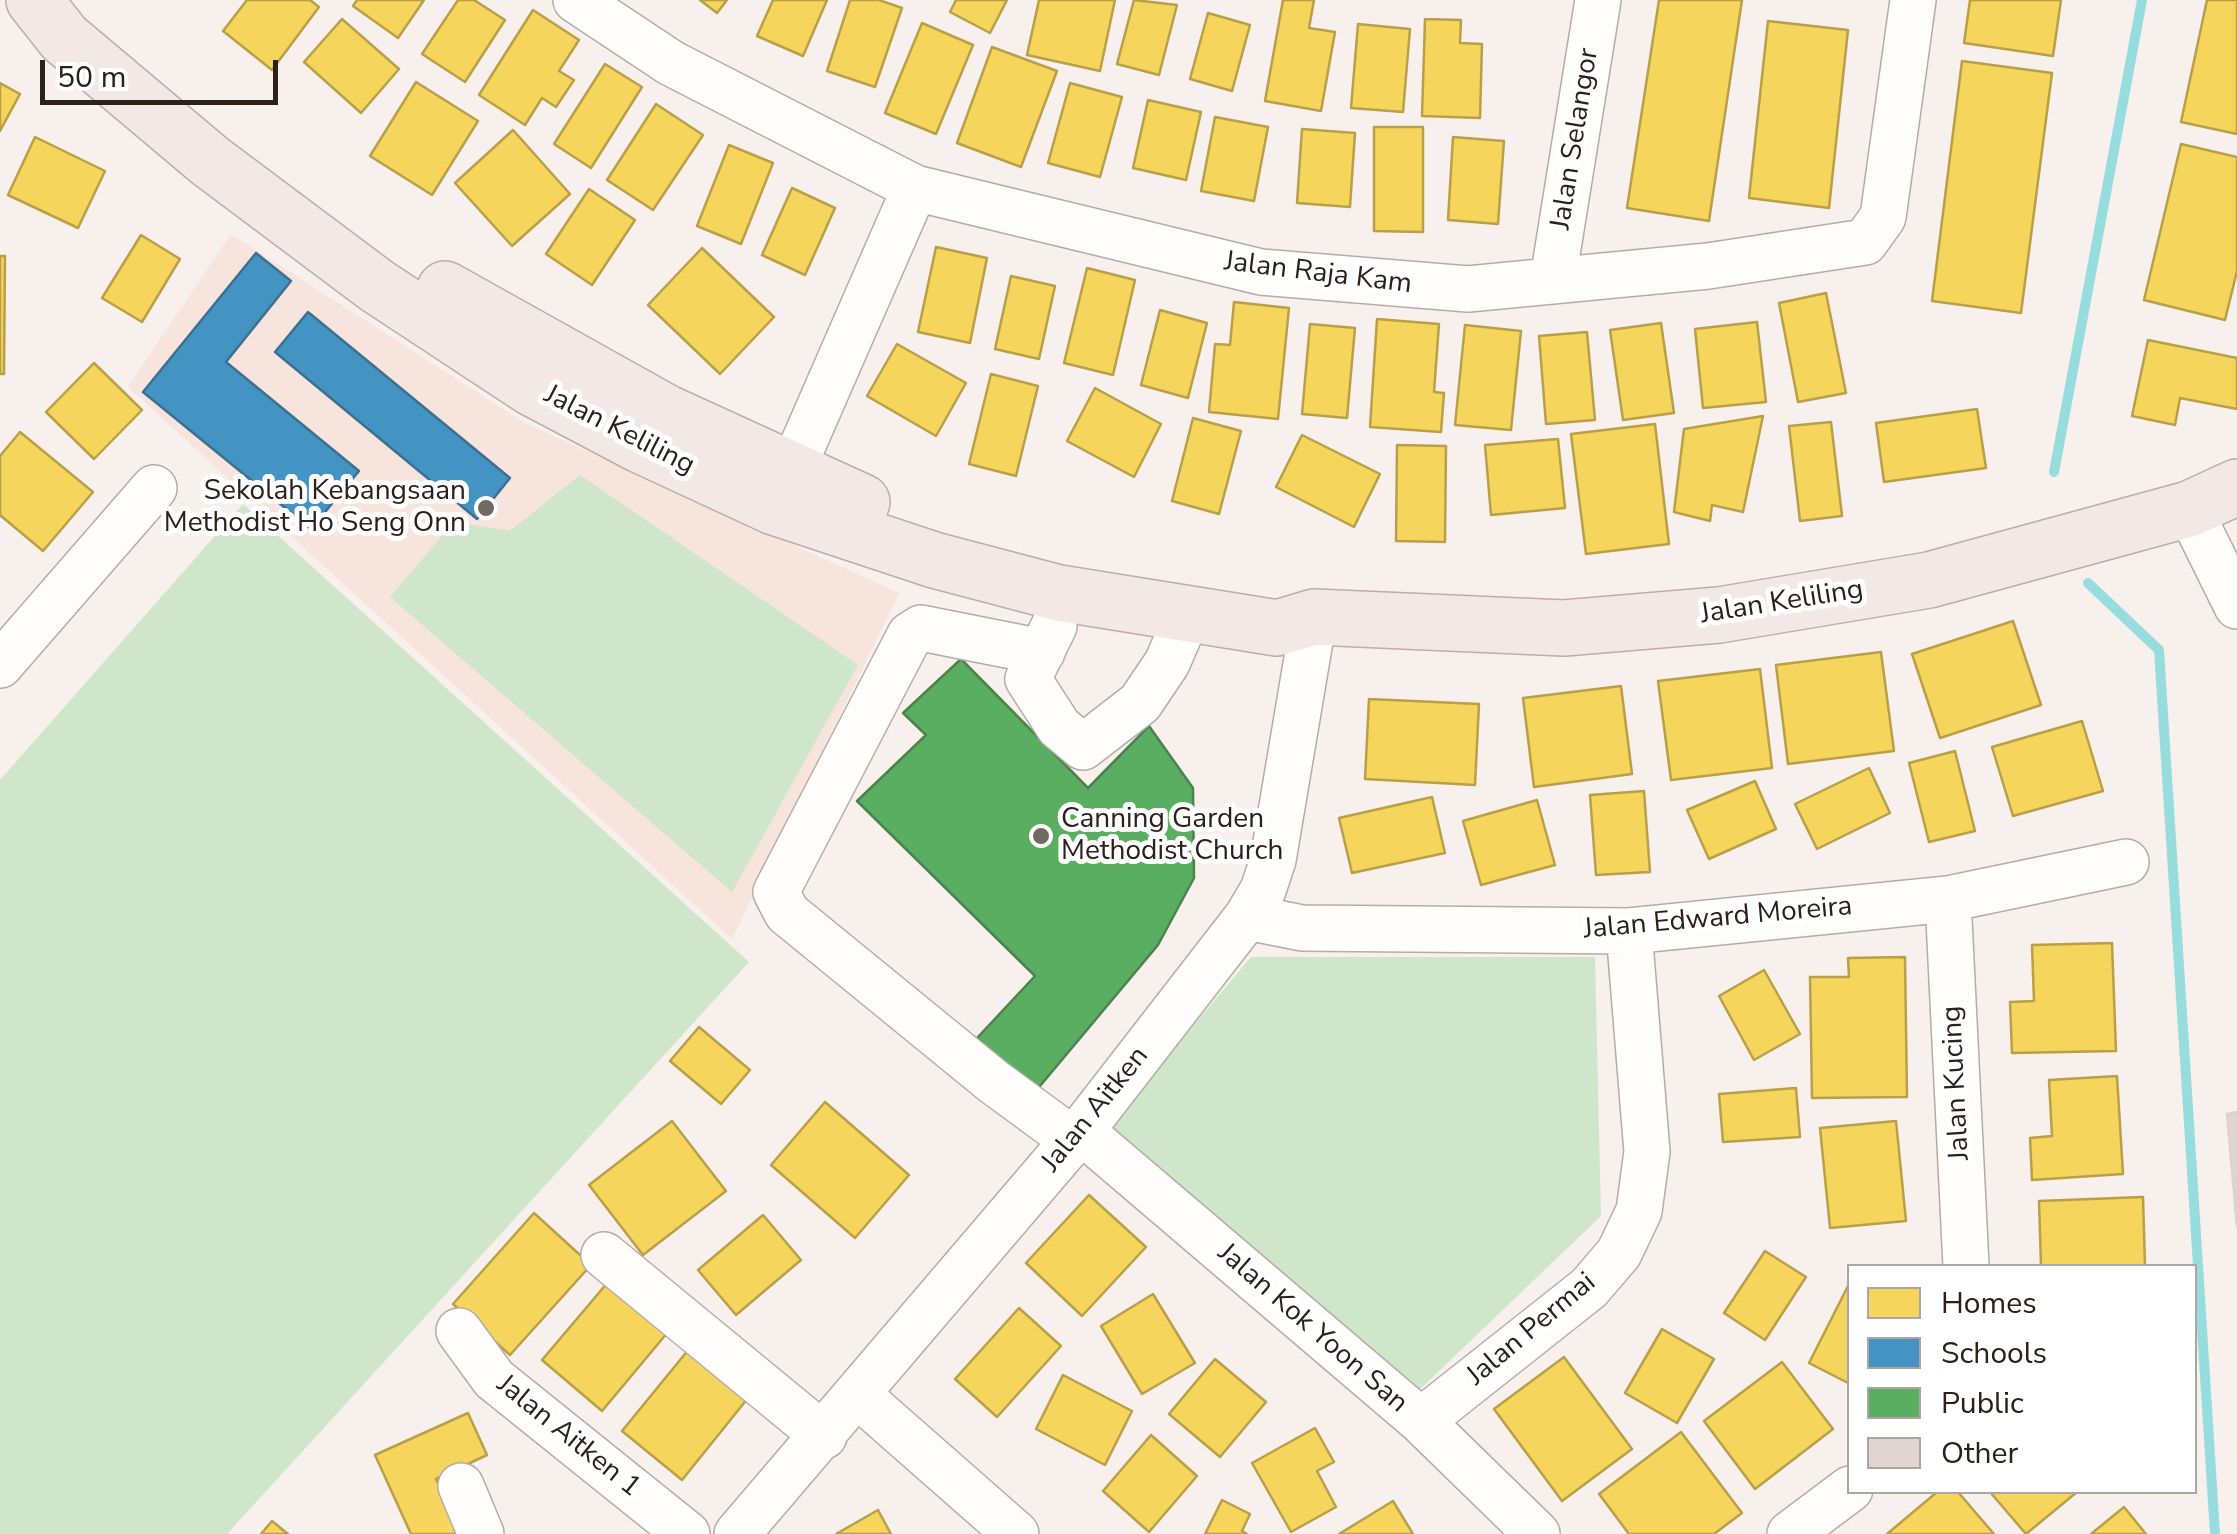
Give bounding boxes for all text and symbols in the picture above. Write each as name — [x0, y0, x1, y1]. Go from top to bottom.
scale bar — [45, 40, 282, 102]
street label: Jalan Selangor — [1545, 46, 1607, 232]
text: 50 m — [57, 57, 126, 98]
street label: Jalan Raja Kam — [1222, 246, 1414, 302]
street label: Jalan Keliling — [538, 379, 700, 483]
place label: Sekolah Kebangsaan Methodist Ho Seng Onn — [164, 475, 466, 541]
marker: Sekolah Kebangsaan Methodist Ho Seng Onn — [475, 497, 497, 519]
street label: Jalan Keliling — [1698, 574, 1866, 632]
place label: Canning Garden Methodist Church — [1061, 803, 1283, 869]
marker: Canning Garden Methodist Church — [1030, 825, 1052, 847]
street label: Jalan Edward Moreira — [1582, 891, 1854, 947]
street label: Jalan Kucing — [1936, 1005, 1978, 1161]
street label: Jalan Aitken — [1035, 1041, 1157, 1179]
street label: Jalan Kok Yoon San — [1210, 1237, 1414, 1421]
legend — [1847, 1264, 2197, 1494]
street label: Jalan Permai — [1461, 1267, 1603, 1393]
text: Homes — [1941, 1283, 2037, 1324]
text: Schools — [1941, 1333, 2047, 1374]
street label: Jalan Aitken 1 — [489, 1369, 647, 1505]
text: Public — [1941, 1383, 2024, 1424]
text: Other — [1941, 1433, 2018, 1474]

